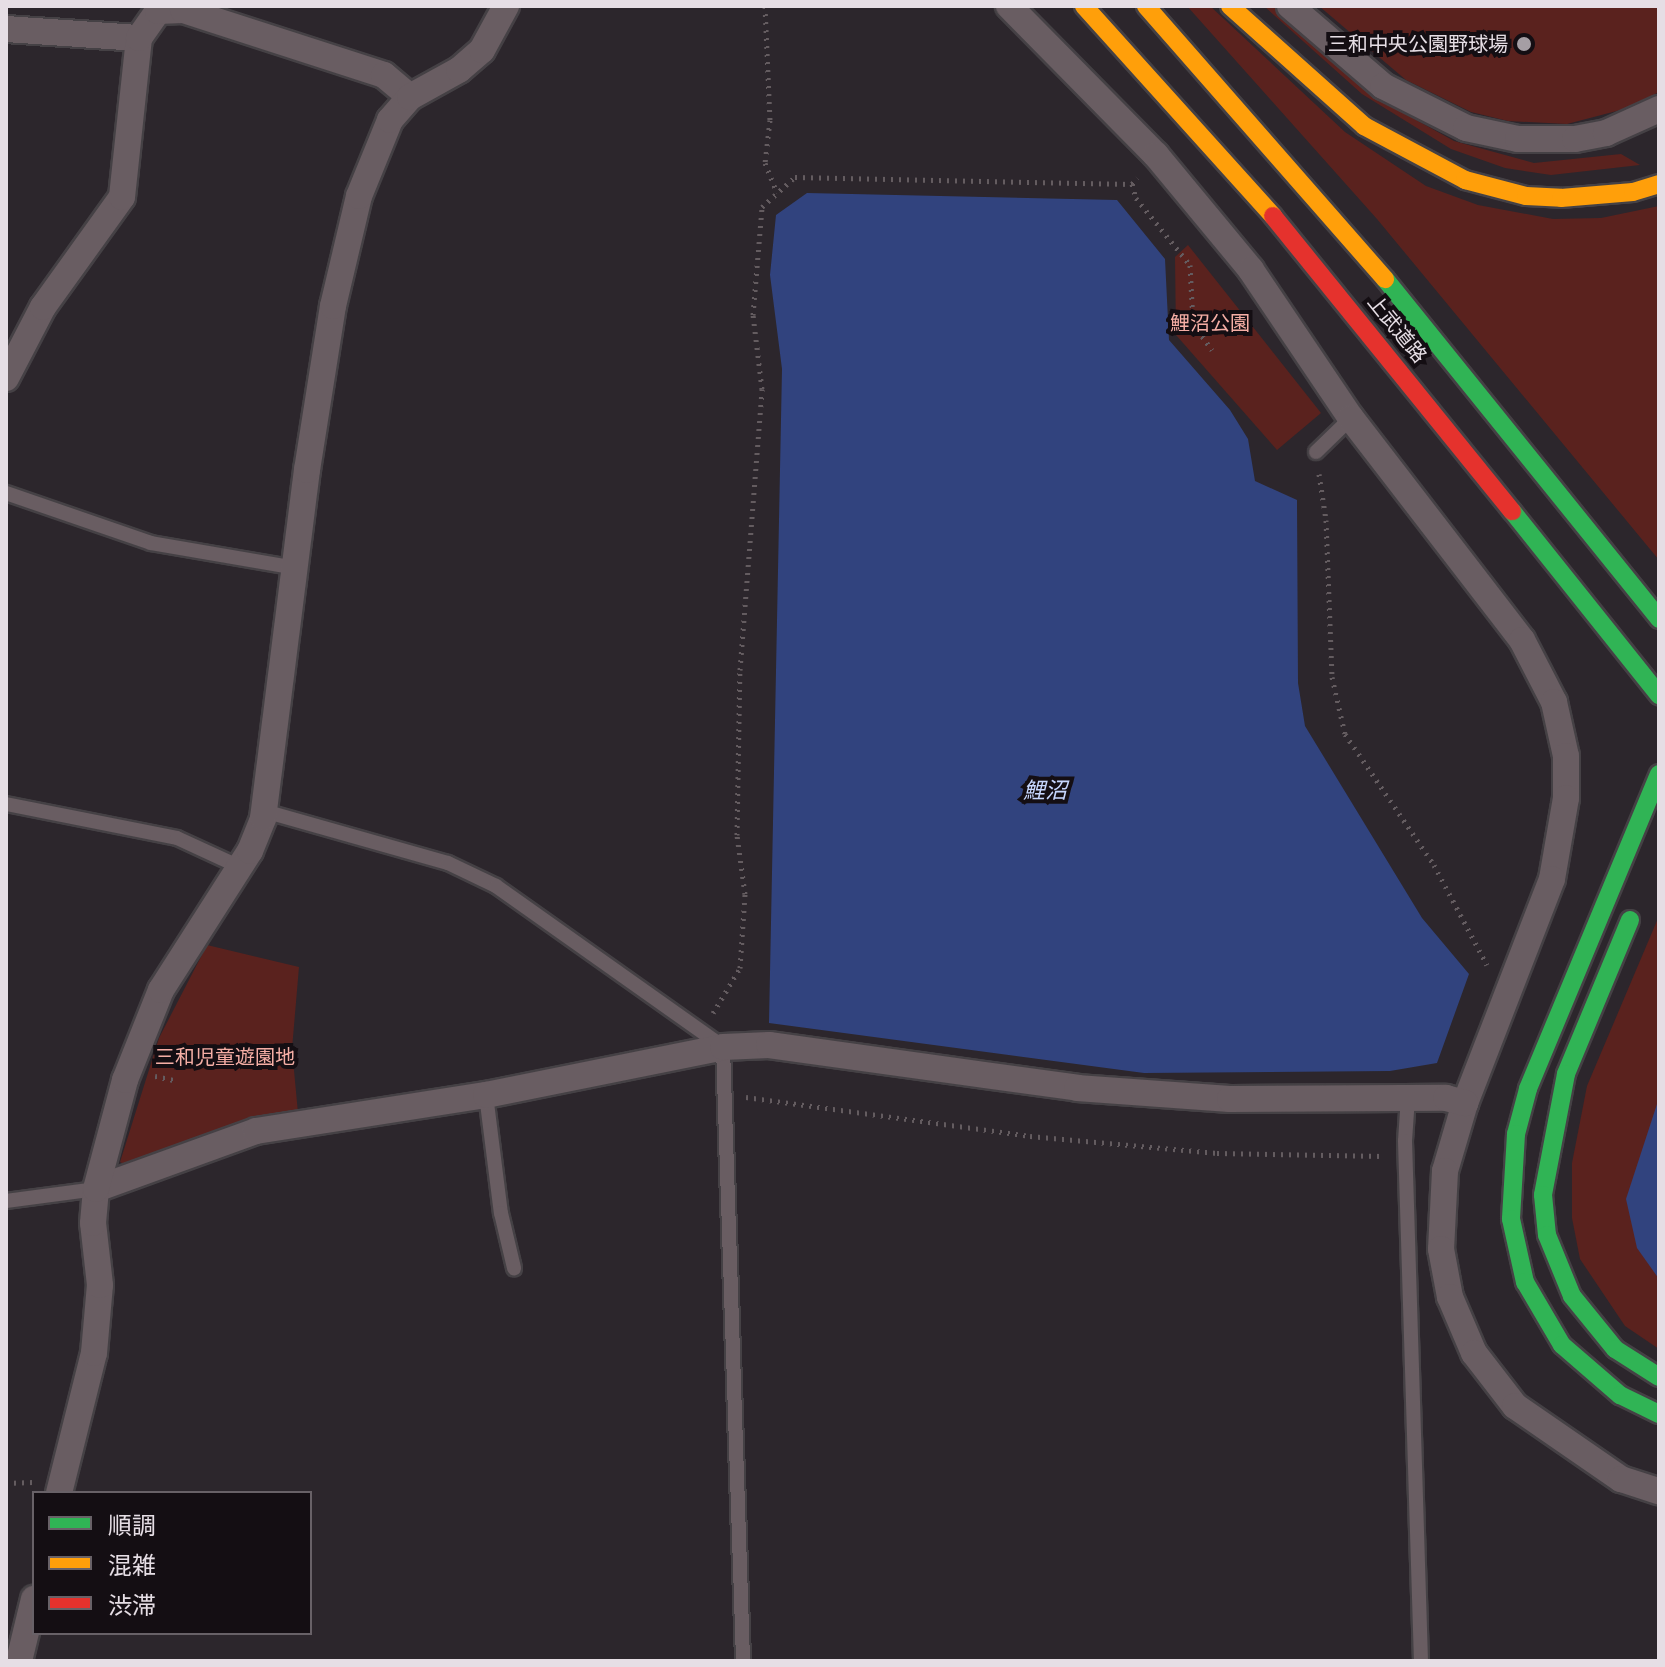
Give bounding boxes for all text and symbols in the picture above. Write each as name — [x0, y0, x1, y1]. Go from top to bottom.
place label: 三和中央公園野球場 — [1328, 32, 1508, 56]
marker: 三和中央公園野球場 — [1515, 35, 1533, 53]
street label: 上武道路 — [1363, 290, 1431, 368]
park label: 鯉沼公園 — [1170, 311, 1250, 335]
water label: 鯉沼 — [1023, 778, 1067, 804]
park label: 三和児童遊園地 — [155, 1045, 295, 1069]
legend — [32, 1491, 312, 1635]
text: 順調 — [108, 1512, 156, 1539]
text: 混雑 — [108, 1552, 156, 1579]
text: 渋滞 — [108, 1592, 156, 1619]

